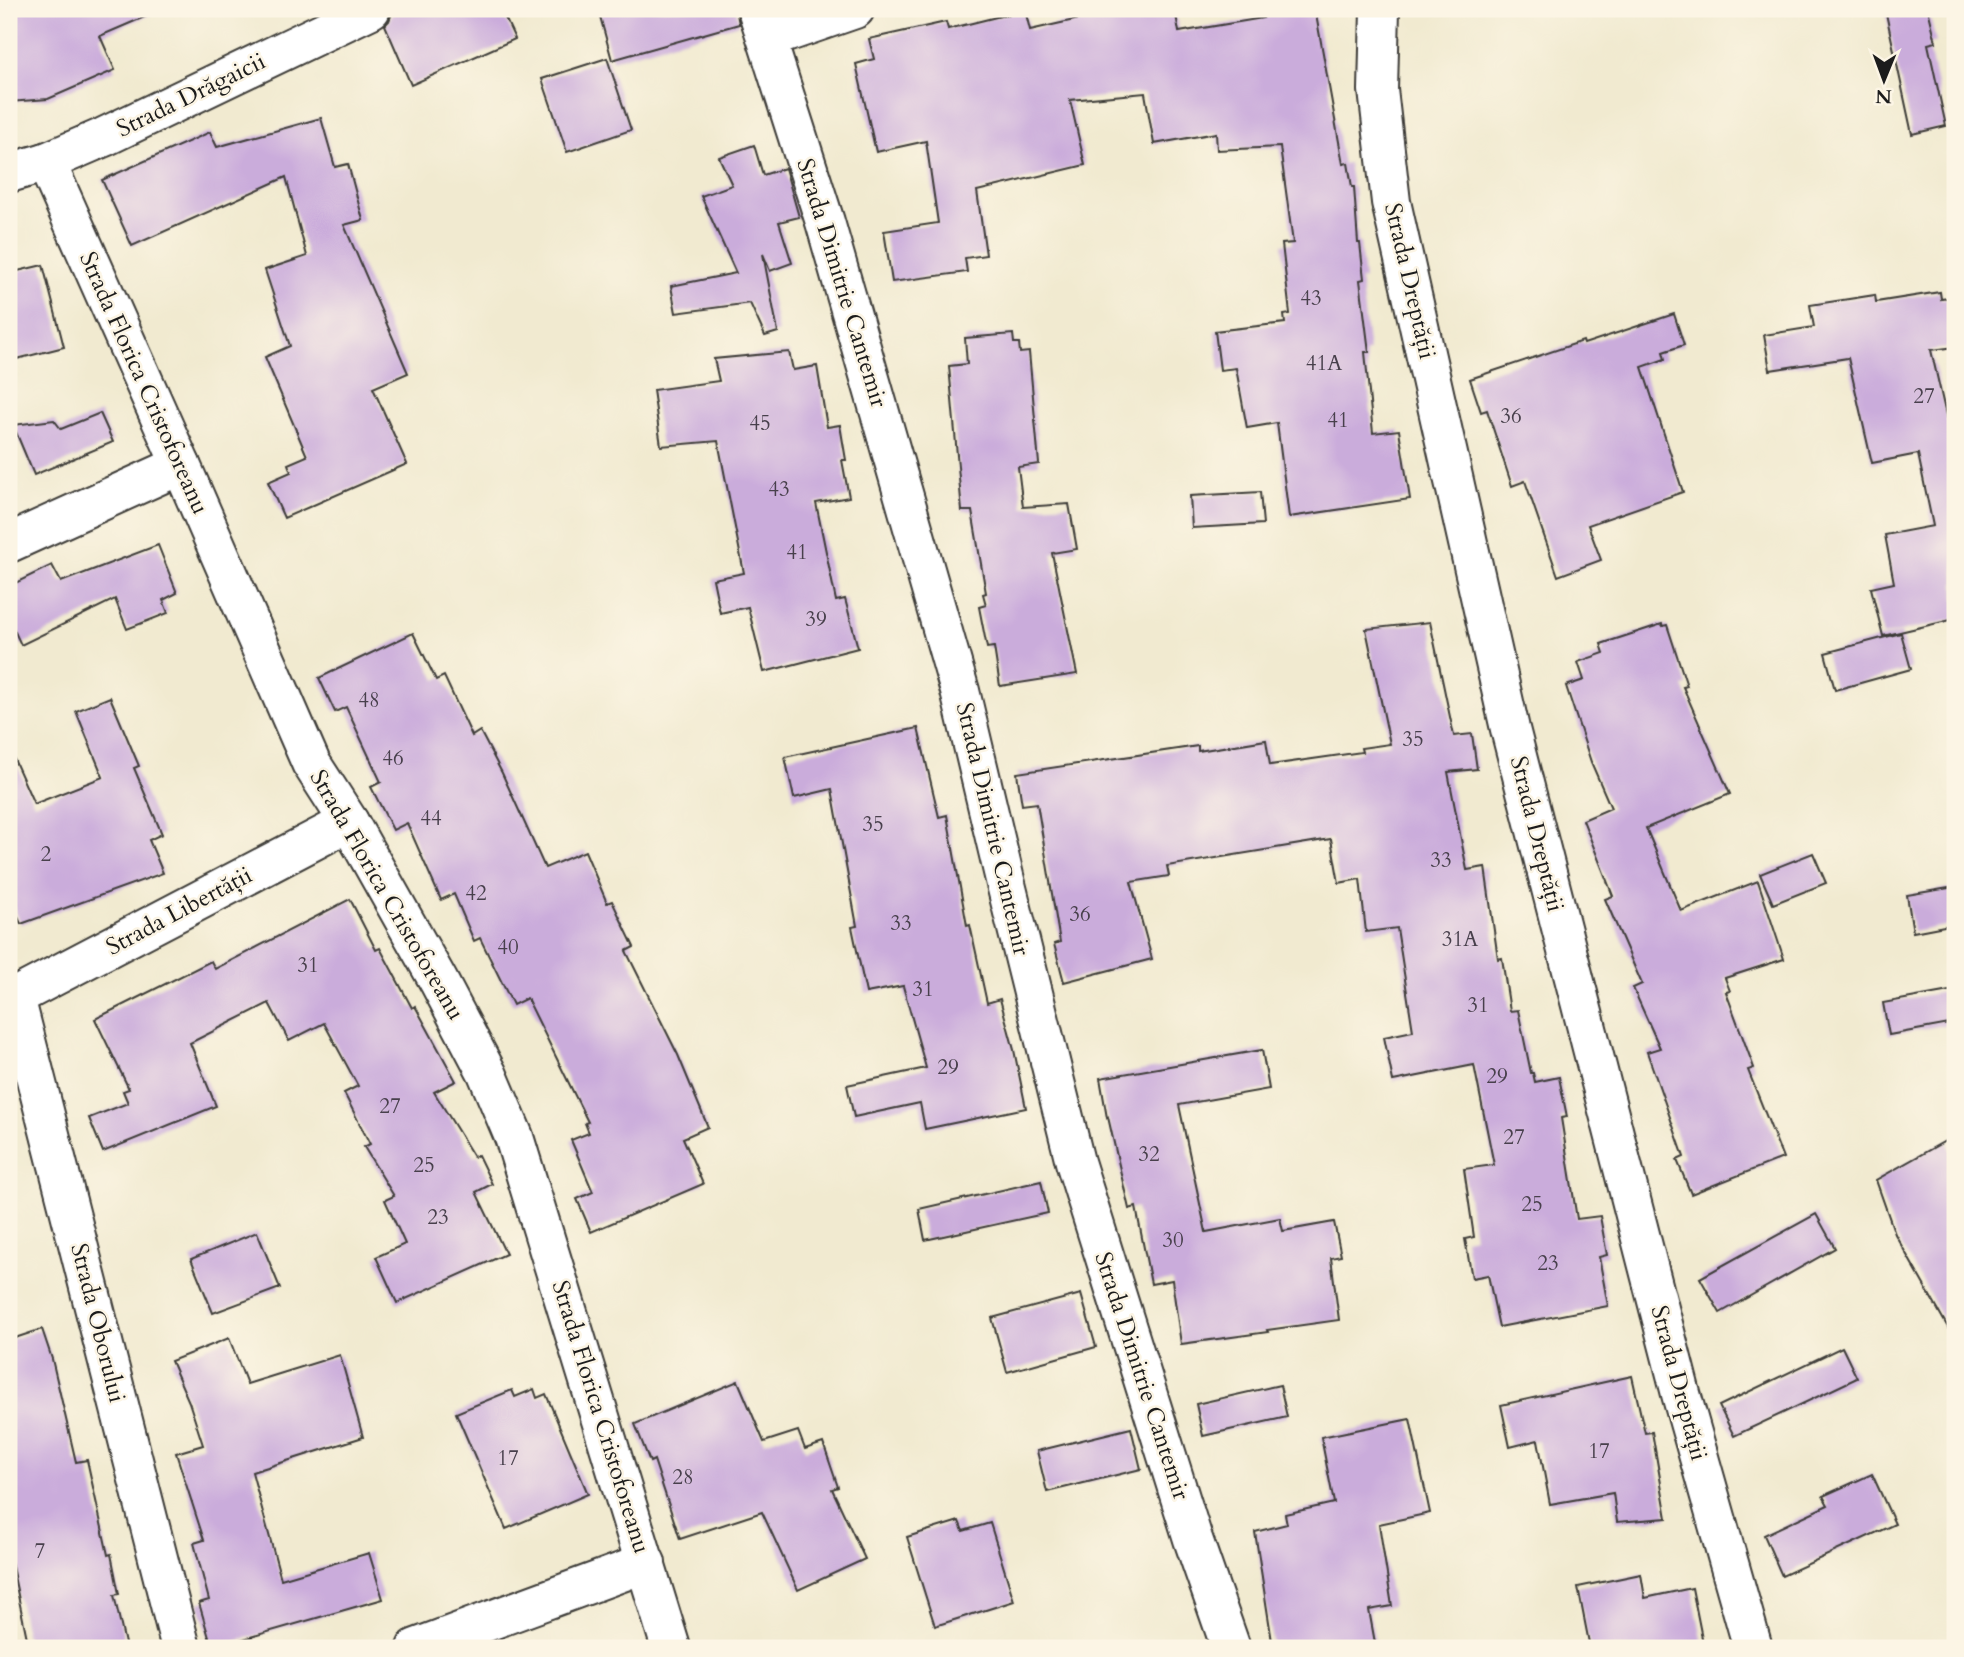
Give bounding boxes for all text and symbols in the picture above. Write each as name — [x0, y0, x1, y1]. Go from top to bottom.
street label: Strada Drăgaicii — [111, 45, 271, 145]
north arrow — [1848, 46, 1918, 116]
text: N — [1875, 83, 1892, 109]
street label: Strada Dimitrie Cantemir — [788, 154, 896, 412]
street label: Strada Dreptății — [1376, 200, 1444, 362]
street label: Strada Florica Cristoforeanu — [71, 247, 217, 519]
house number: 43 — [1300, 284, 1322, 313]
house number: 41A — [1306, 349, 1342, 378]
house number: 27 — [1913, 382, 1935, 411]
house number: 36 — [1500, 402, 1522, 431]
house number: 41 — [1327, 406, 1349, 435]
house number: 45 — [749, 409, 771, 438]
house number: 43 — [768, 475, 790, 504]
house number: 41 — [786, 538, 808, 567]
house number: 39 — [805, 605, 827, 634]
house number: 48 — [358, 686, 380, 715]
street label: Strada Dimitrie Cantemir — [948, 699, 1038, 959]
house number: 35 — [1402, 725, 1424, 754]
house number: 46 — [382, 744, 404, 773]
street label: Strada Dreptății — [1502, 753, 1572, 915]
street label: Strada Florica Cristoforeanu — [302, 764, 472, 1026]
house number: 44 — [420, 804, 442, 833]
house number: 35 — [862, 810, 884, 839]
house number: 2 — [41, 840, 52, 869]
house number: 33 — [1430, 846, 1452, 875]
street label: Strada Libertății — [100, 859, 258, 963]
house number: 42 — [465, 879, 487, 908]
house number: 36 — [1069, 900, 1091, 929]
house number: 33 — [890, 909, 912, 938]
house number: 31A — [1442, 925, 1478, 954]
house number: 40 — [497, 933, 519, 962]
house number: 31 — [297, 951, 319, 980]
house number: 31 — [912, 975, 934, 1004]
house number: 31 — [1467, 991, 1489, 1020]
house number: 29 — [937, 1053, 959, 1082]
house number: 29 — [1486, 1062, 1508, 1091]
house number: 27 — [379, 1092, 401, 1121]
house number: 27 — [1503, 1123, 1525, 1152]
house number: 32 — [1138, 1140, 1160, 1169]
house number: 25 — [413, 1151, 435, 1180]
house number: 25 — [1521, 1190, 1543, 1219]
house number: 23 — [427, 1203, 449, 1232]
house number: 30 — [1162, 1226, 1184, 1255]
street label: Strada Oborului — [62, 1240, 134, 1406]
street label: Strada Dimitrie Cantemir — [1086, 1248, 1198, 1504]
house number: 23 — [1537, 1249, 1559, 1278]
street label: Strada Florica Cristoforeanu — [544, 1276, 658, 1558]
street label: Strada Dreptății — [1642, 1302, 1716, 1464]
house number: 17 — [1588, 1437, 1610, 1466]
house number: 17 — [497, 1444, 519, 1473]
house number: 28 — [672, 1463, 694, 1492]
house number: 7 — [35, 1537, 46, 1566]

